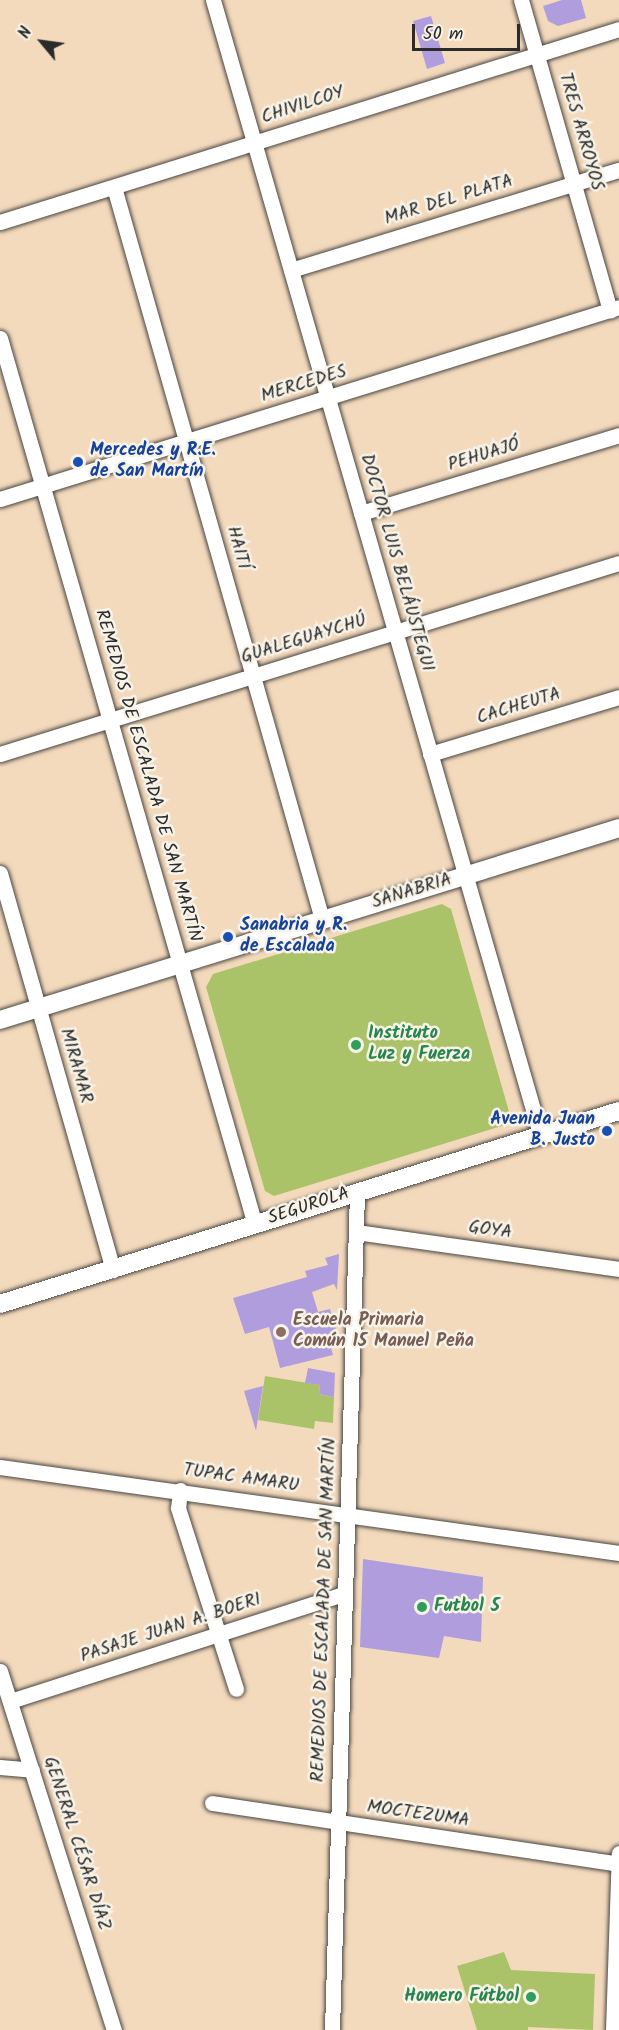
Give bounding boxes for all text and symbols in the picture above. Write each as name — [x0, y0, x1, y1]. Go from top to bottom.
north arrow — [12, 12, 72, 72]
scale bar — [415, 12, 523, 50]
text: 50 m — [423, 20, 463, 49]
text: N — [12, 23, 39, 44]
street label: TRES ARROYOS — [553, 71, 607, 193]
street label: CHIVILCOY — [259, 83, 347, 129]
street label: MAR DEL PLATA — [382, 171, 516, 231]
street label: MERCEDES — [259, 362, 349, 408]
street label: PEHUAJÓ — [446, 435, 522, 477]
place label: Mercedes y R.E. de San Martín — [90, 441, 216, 484]
street label: DOCTOR LUIS BELÁUSTEGUI — [355, 452, 437, 674]
marker: Mercedes y R.E. de San Martín — [71, 455, 85, 469]
street label: HAITÍ — [221, 524, 253, 572]
street label: REMEDIOS DE ESCALADA DE SAN MARTÍN — [89, 607, 205, 945]
street label: GUALEGUAYCHÚ — [239, 611, 369, 669]
street label: CACHEUTA — [475, 684, 563, 730]
street label: SANABRIA — [370, 870, 454, 914]
place label: Sanabria y R. de Escalada — [240, 916, 347, 958]
marker: Sanabria y R. de Escalada — [221, 930, 235, 944]
place label: Instituto Luz y Fuerza — [368, 1024, 470, 1066]
street label: MIRAMAR — [54, 1026, 96, 1106]
marker: Instituto Luz y Fuerza — [349, 1038, 363, 1052]
place label: Avenida Juan B. Justo — [490, 1110, 595, 1152]
marker: Avenida Juan B. Justo — [600, 1124, 614, 1138]
street label: SEGUROLA — [266, 1184, 352, 1230]
street label: GOYA — [467, 1217, 513, 1245]
place label: Escuela Primaria Común 15 Manuel Peña — [293, 1311, 474, 1354]
marker: Escuela Primaria Común 15 Manuel Peña — [274, 1325, 288, 1339]
street label: REMEDIOS DE ESCALADA DE SAN MARTÍN — [308, 1437, 342, 1783]
street label: TUPAC AMARU — [182, 1460, 300, 1498]
street label: PASAJE JUAN A. BOERI — [78, 1590, 264, 1668]
place label: Futbol 5 — [434, 1596, 500, 1618]
marker: Futbol 5 — [415, 1600, 429, 1614]
street label: GENERAL CÉSAR DÍAZ — [38, 1754, 114, 1934]
street label: MOCTEZUMA — [365, 1797, 471, 1833]
place label: Homero Fútbol — [404, 1986, 519, 2008]
marker: Homero Fútbol — [524, 1990, 538, 2004]

